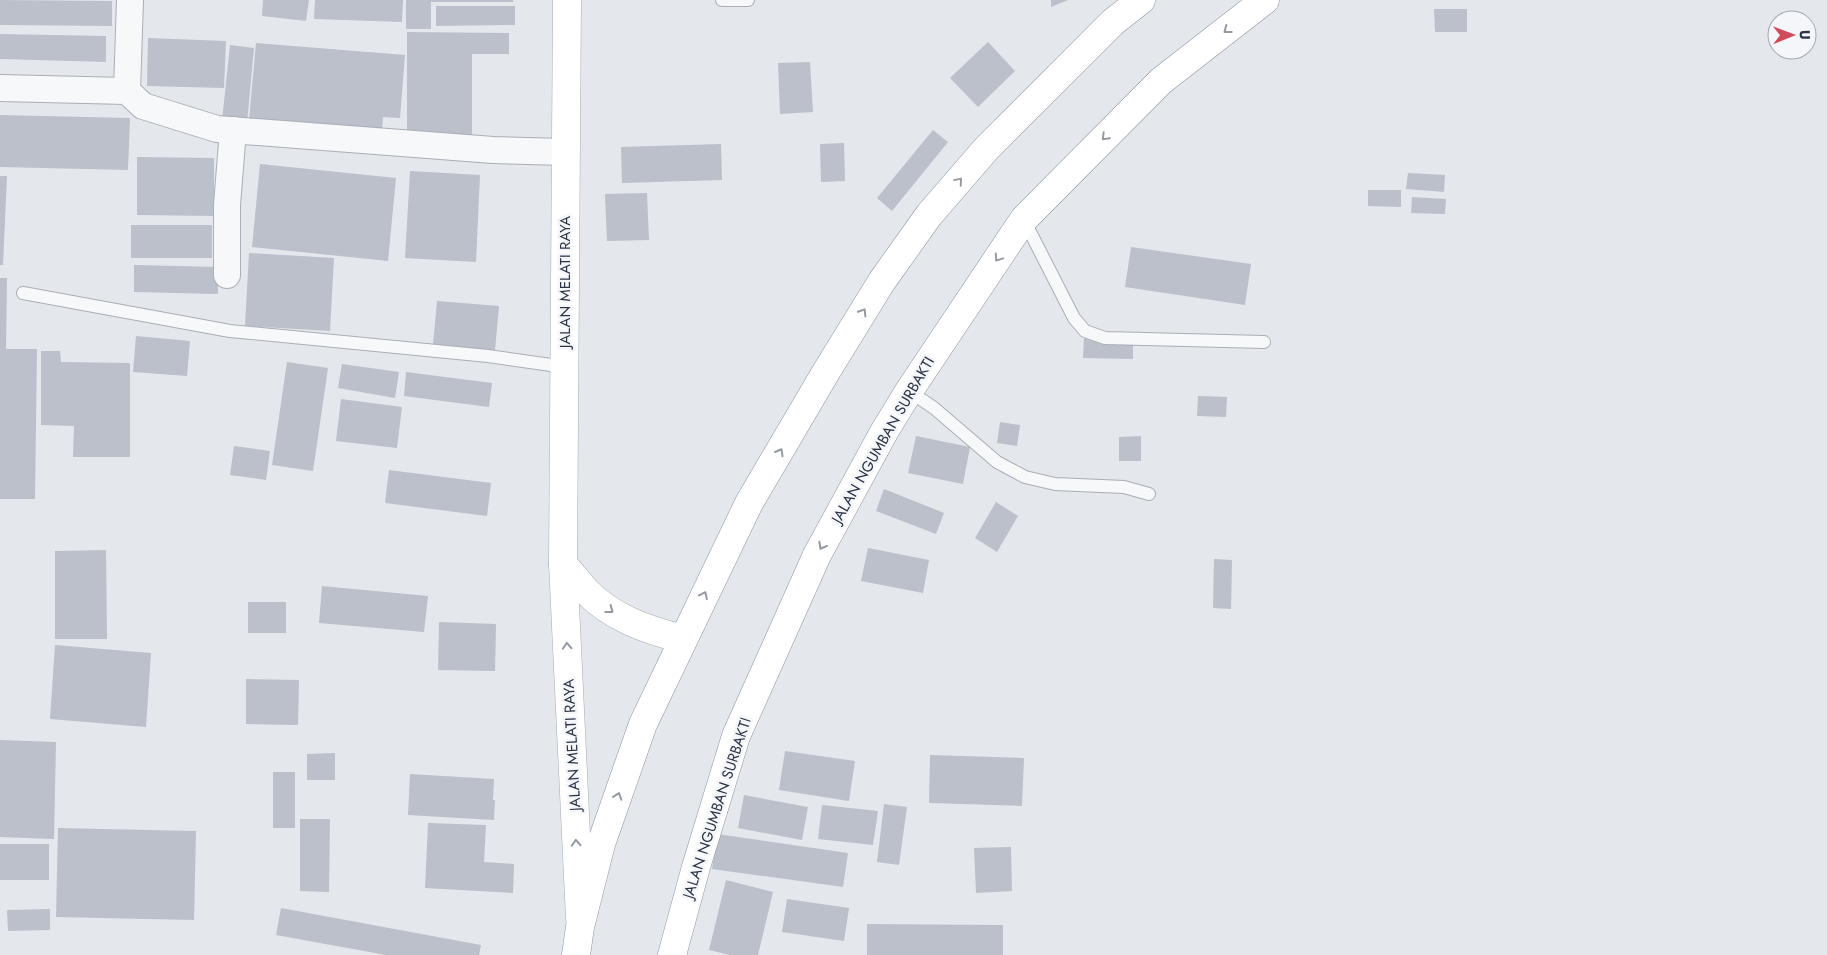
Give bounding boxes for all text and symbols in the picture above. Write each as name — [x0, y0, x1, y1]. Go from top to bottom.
north arrow — [1767, 10, 1817, 60]
one-way arrow — [1223, 24, 1233, 33]
text: U — [1795, 30, 1815, 40]
one-way arrow — [1102, 132, 1111, 141]
one-way arrow — [953, 178, 961, 187]
street label: JALAN MELATI RAYA — [554, 216, 576, 350]
one-way arrow — [994, 253, 1004, 262]
one-way arrow — [857, 309, 867, 318]
street label: JALAN NGUMBAN SURBAKTI — [825, 353, 940, 529]
one-way arrow — [773, 448, 783, 457]
one-way arrow — [818, 541, 828, 550]
one-way arrow — [698, 592, 708, 601]
one-way arrow — [604, 604, 614, 613]
one-way arrow — [562, 641, 572, 649]
street label: JALAN MELATI RAYA — [558, 678, 587, 814]
street label: JALAN NGUMBAN SURBAKTI — [677, 715, 757, 903]
one-way arrow — [612, 792, 622, 800]
one-way arrow — [571, 839, 581, 846]

